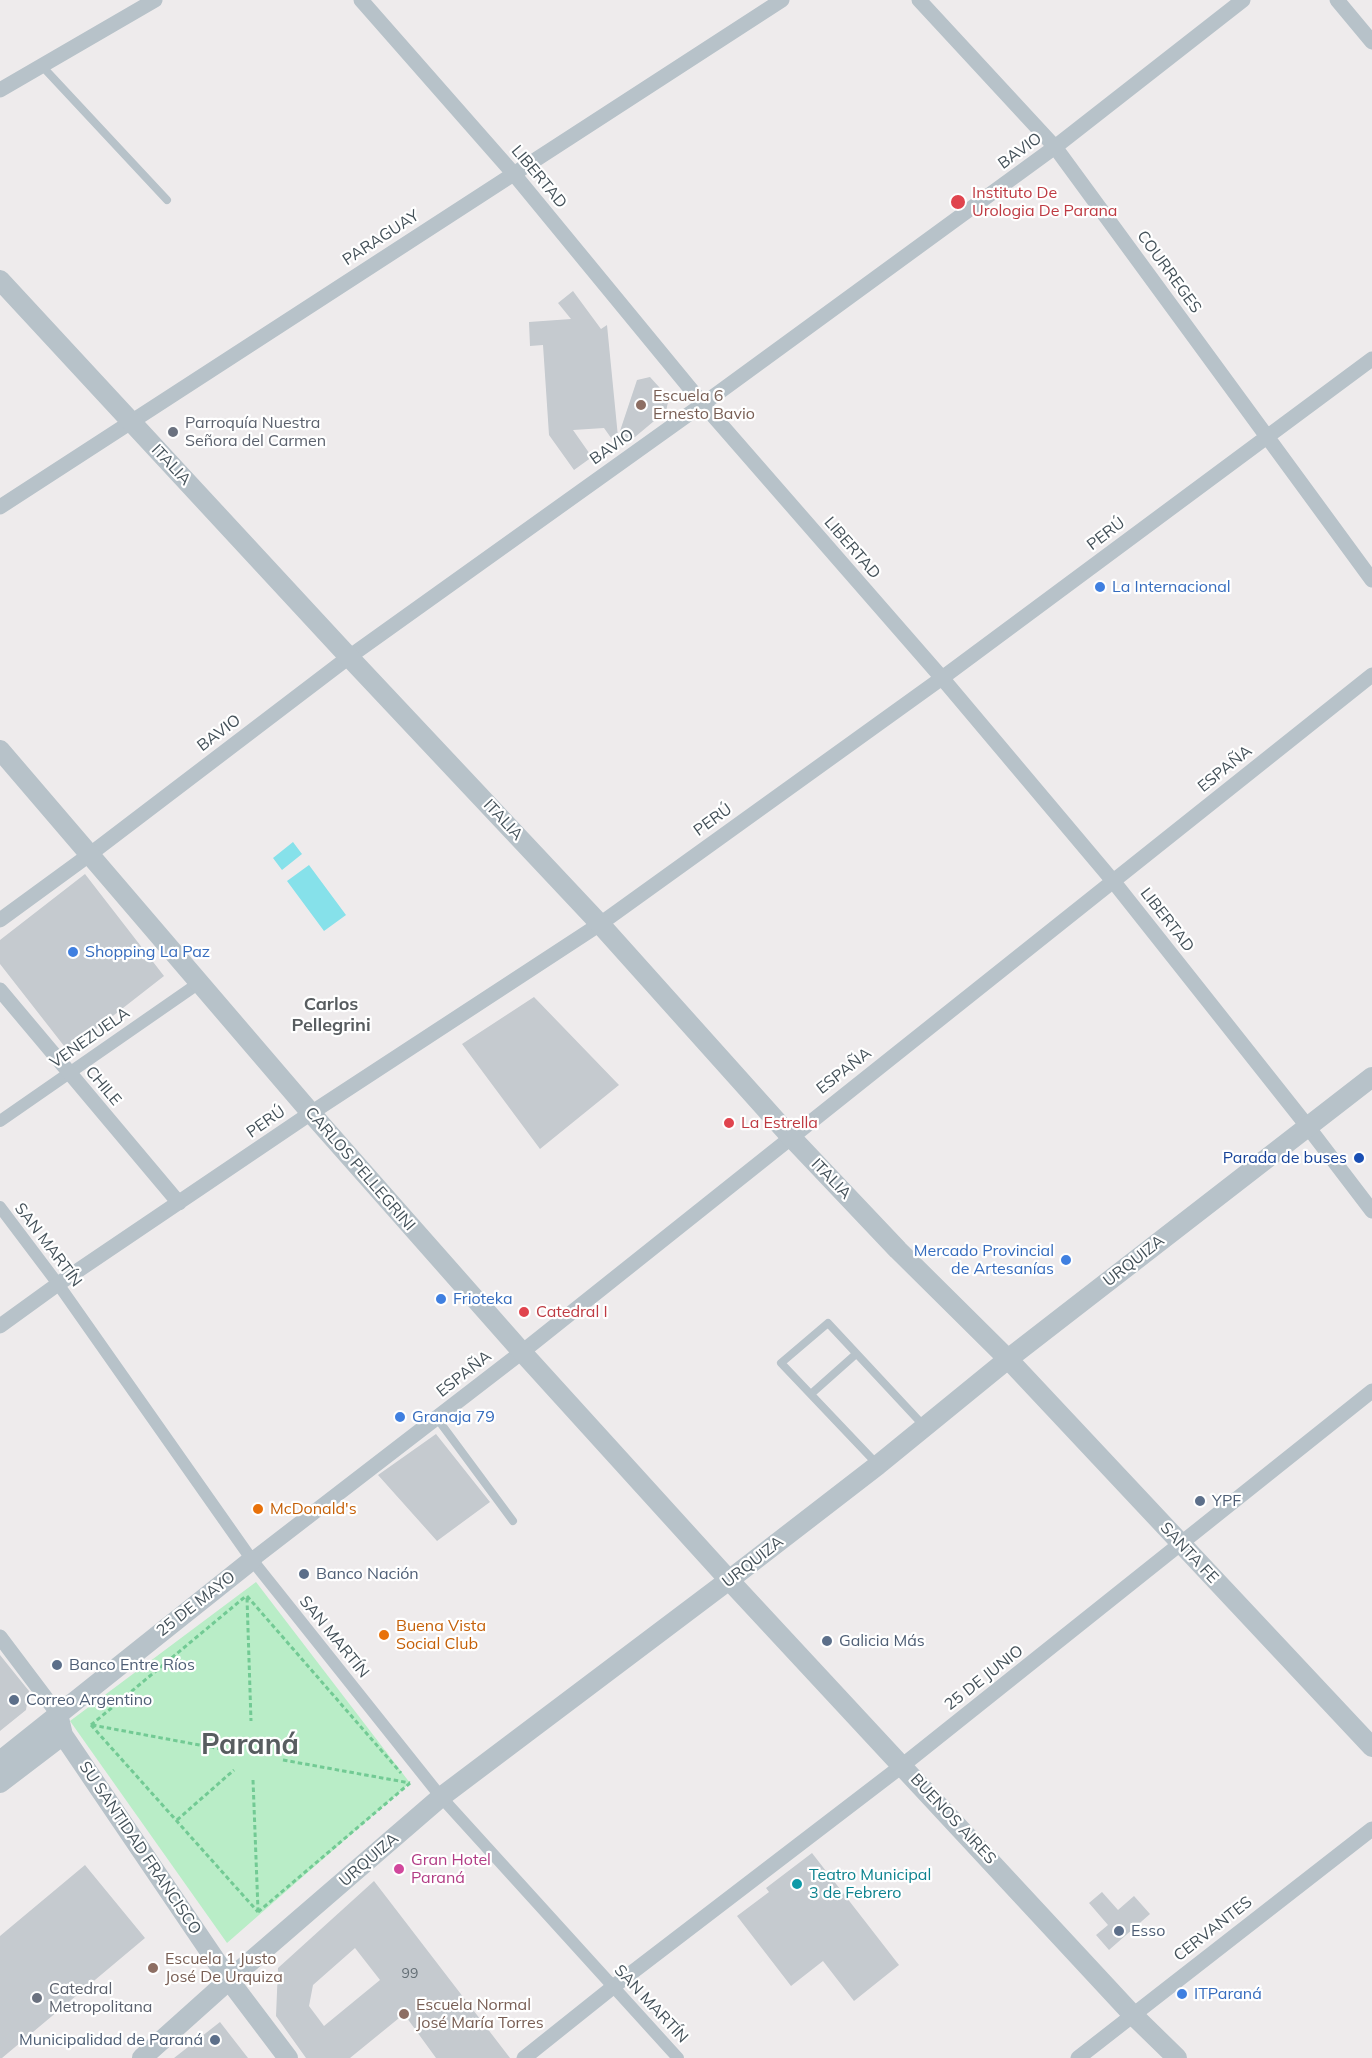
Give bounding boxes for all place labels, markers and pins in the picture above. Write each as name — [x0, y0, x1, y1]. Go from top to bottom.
place label: Instituto De Urologia De Parana — [972, 183, 1117, 221]
marker: Instituto De Urologia De Parana — [949, 193, 967, 211]
place label: Escuela 6 Ernesto Bavio — [653, 386, 755, 424]
marker: Escuela 6 Ernesto Bavio — [634, 398, 648, 412]
place label: Parroquía Nuestra Señora del Carmen — [185, 413, 326, 451]
marker: Parroquía Nuestra Señora del Carmen — [166, 425, 180, 439]
place label: La Internacional — [1112, 577, 1231, 597]
marker: La Internacional — [1093, 580, 1107, 594]
place label: Shopping La Paz — [85, 942, 210, 962]
marker: Shopping La Paz — [66, 945, 80, 959]
place label: La Estrella — [741, 1113, 818, 1133]
marker: La Estrella — [722, 1116, 736, 1130]
place label: Parada de buses — [1223, 1148, 1347, 1168]
marker: Parada de buses — [1352, 1151, 1366, 1165]
place label: Mercado Provincial de Artesanías — [914, 1241, 1054, 1279]
marker: Mercado Provincial de Artesanías — [1059, 1253, 1073, 1267]
place label: Frioteka — [453, 1289, 512, 1309]
marker: Frioteka — [434, 1292, 448, 1306]
place label: Catedral I — [536, 1302, 608, 1322]
marker: Catedral I — [517, 1305, 531, 1319]
place label: Granaja 79 — [412, 1407, 495, 1427]
marker: Granaja 79 — [393, 1410, 407, 1424]
place label: YPF — [1212, 1491, 1241, 1511]
marker: YPF — [1193, 1494, 1207, 1508]
place label: McDonald's — [270, 1499, 357, 1519]
marker: McDonald's — [251, 1502, 265, 1516]
place label: Banco Nación — [316, 1564, 419, 1584]
marker: Banco Nación — [297, 1567, 311, 1581]
place label: Buena Vista Social Club — [396, 1616, 486, 1654]
marker: Buena Vista Social Club — [377, 1628, 391, 1642]
place label: Galicia Más — [839, 1631, 925, 1651]
marker: Galicia Más — [820, 1634, 834, 1648]
place label: Banco Entre Ríos — [69, 1655, 195, 1675]
marker: Banco Entre Ríos — [50, 1658, 64, 1672]
place label: Correo Argentino — [26, 1690, 152, 1710]
marker: Correo Argentino — [7, 1693, 21, 1707]
place label: Gran Hotel Paraná — [411, 1850, 491, 1888]
marker: Gran Hotel Paraná — [392, 1862, 406, 1876]
place label: Teatro Municipal 3 de Febrero — [809, 1865, 931, 1903]
marker: Teatro Municipal 3 de Febrero — [790, 1877, 804, 1891]
place label: Esso — [1131, 1921, 1165, 1941]
marker: Esso — [1112, 1924, 1126, 1938]
place label: Escuela 1 Justo José De Urquiza — [165, 1949, 283, 1987]
marker: Escuela 1 Justo José De Urquiza — [146, 1961, 160, 1975]
place label: Catedral Metropolitana — [49, 1979, 152, 2017]
place label: ITParaná — [1194, 1984, 1262, 2004]
marker: ITParaná — [1175, 1987, 1189, 2001]
marker: Catedral Metropolitana — [30, 1991, 44, 2005]
place label: Escuela Normal José María Torres — [416, 1995, 544, 2033]
marker: Escuela Normal José María Torres — [397, 2007, 411, 2021]
place label: Municipalidad de Paraná — [19, 2030, 203, 2050]
marker: Municipalidad de Paraná — [208, 2033, 222, 2047]

